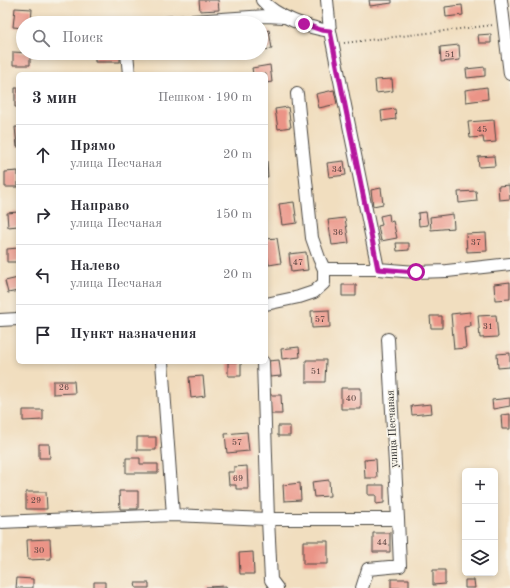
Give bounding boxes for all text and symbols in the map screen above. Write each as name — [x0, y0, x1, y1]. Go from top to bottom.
route end — [295, 15, 313, 33]
search box — [16, 16, 268, 60]
icon: search — [30, 27, 52, 49]
text: Поиск — [62, 31, 103, 46]
house number: 51 — [445, 50, 455, 59]
text: 3 мин — [32, 90, 77, 107]
text: Пешком · 190 m — [158, 91, 252, 104]
house number: 45 — [477, 125, 487, 134]
text: Прямо — [70, 139, 116, 154]
icon: ahead — [32, 144, 54, 166]
text: 20 m — [223, 148, 252, 161]
text: улица Песчаная — [70, 157, 162, 170]
house number: 34 — [332, 165, 342, 174]
text: Направо — [70, 199, 129, 214]
icon: right — [32, 204, 54, 226]
text: 150 m — [215, 208, 252, 221]
text: улица Песчаная — [70, 217, 162, 230]
house number: 36 — [333, 228, 343, 237]
house number: 37 — [471, 238, 481, 247]
house number: 47 — [293, 258, 303, 267]
text: Налево — [70, 259, 120, 274]
route start — [407, 263, 425, 281]
icon: left — [32, 264, 54, 286]
text: 20 m — [223, 268, 252, 281]
text: улица Песчаная — [70, 277, 162, 290]
house number: 57 — [315, 315, 325, 324]
house number: 31 — [483, 322, 493, 331]
icon: arrive — [32, 324, 54, 346]
text: Пункт назначения — [70, 327, 197, 342]
house number: 51 — [311, 367, 321, 376]
house number: 26 — [59, 383, 69, 392]
street label: улица Песчаная — [385, 390, 401, 468]
house number: 40 — [346, 394, 356, 403]
house number: 57 — [232, 438, 242, 447]
map controls — [462, 468, 498, 576]
button: + — [462, 468, 498, 504]
house number: 69 — [233, 474, 243, 483]
house number: 29 — [31, 496, 41, 505]
button: − — [462, 504, 498, 540]
house number: 44 — [377, 538, 387, 547]
button: layers — [462, 540, 498, 576]
house number: 30 — [34, 546, 44, 555]

